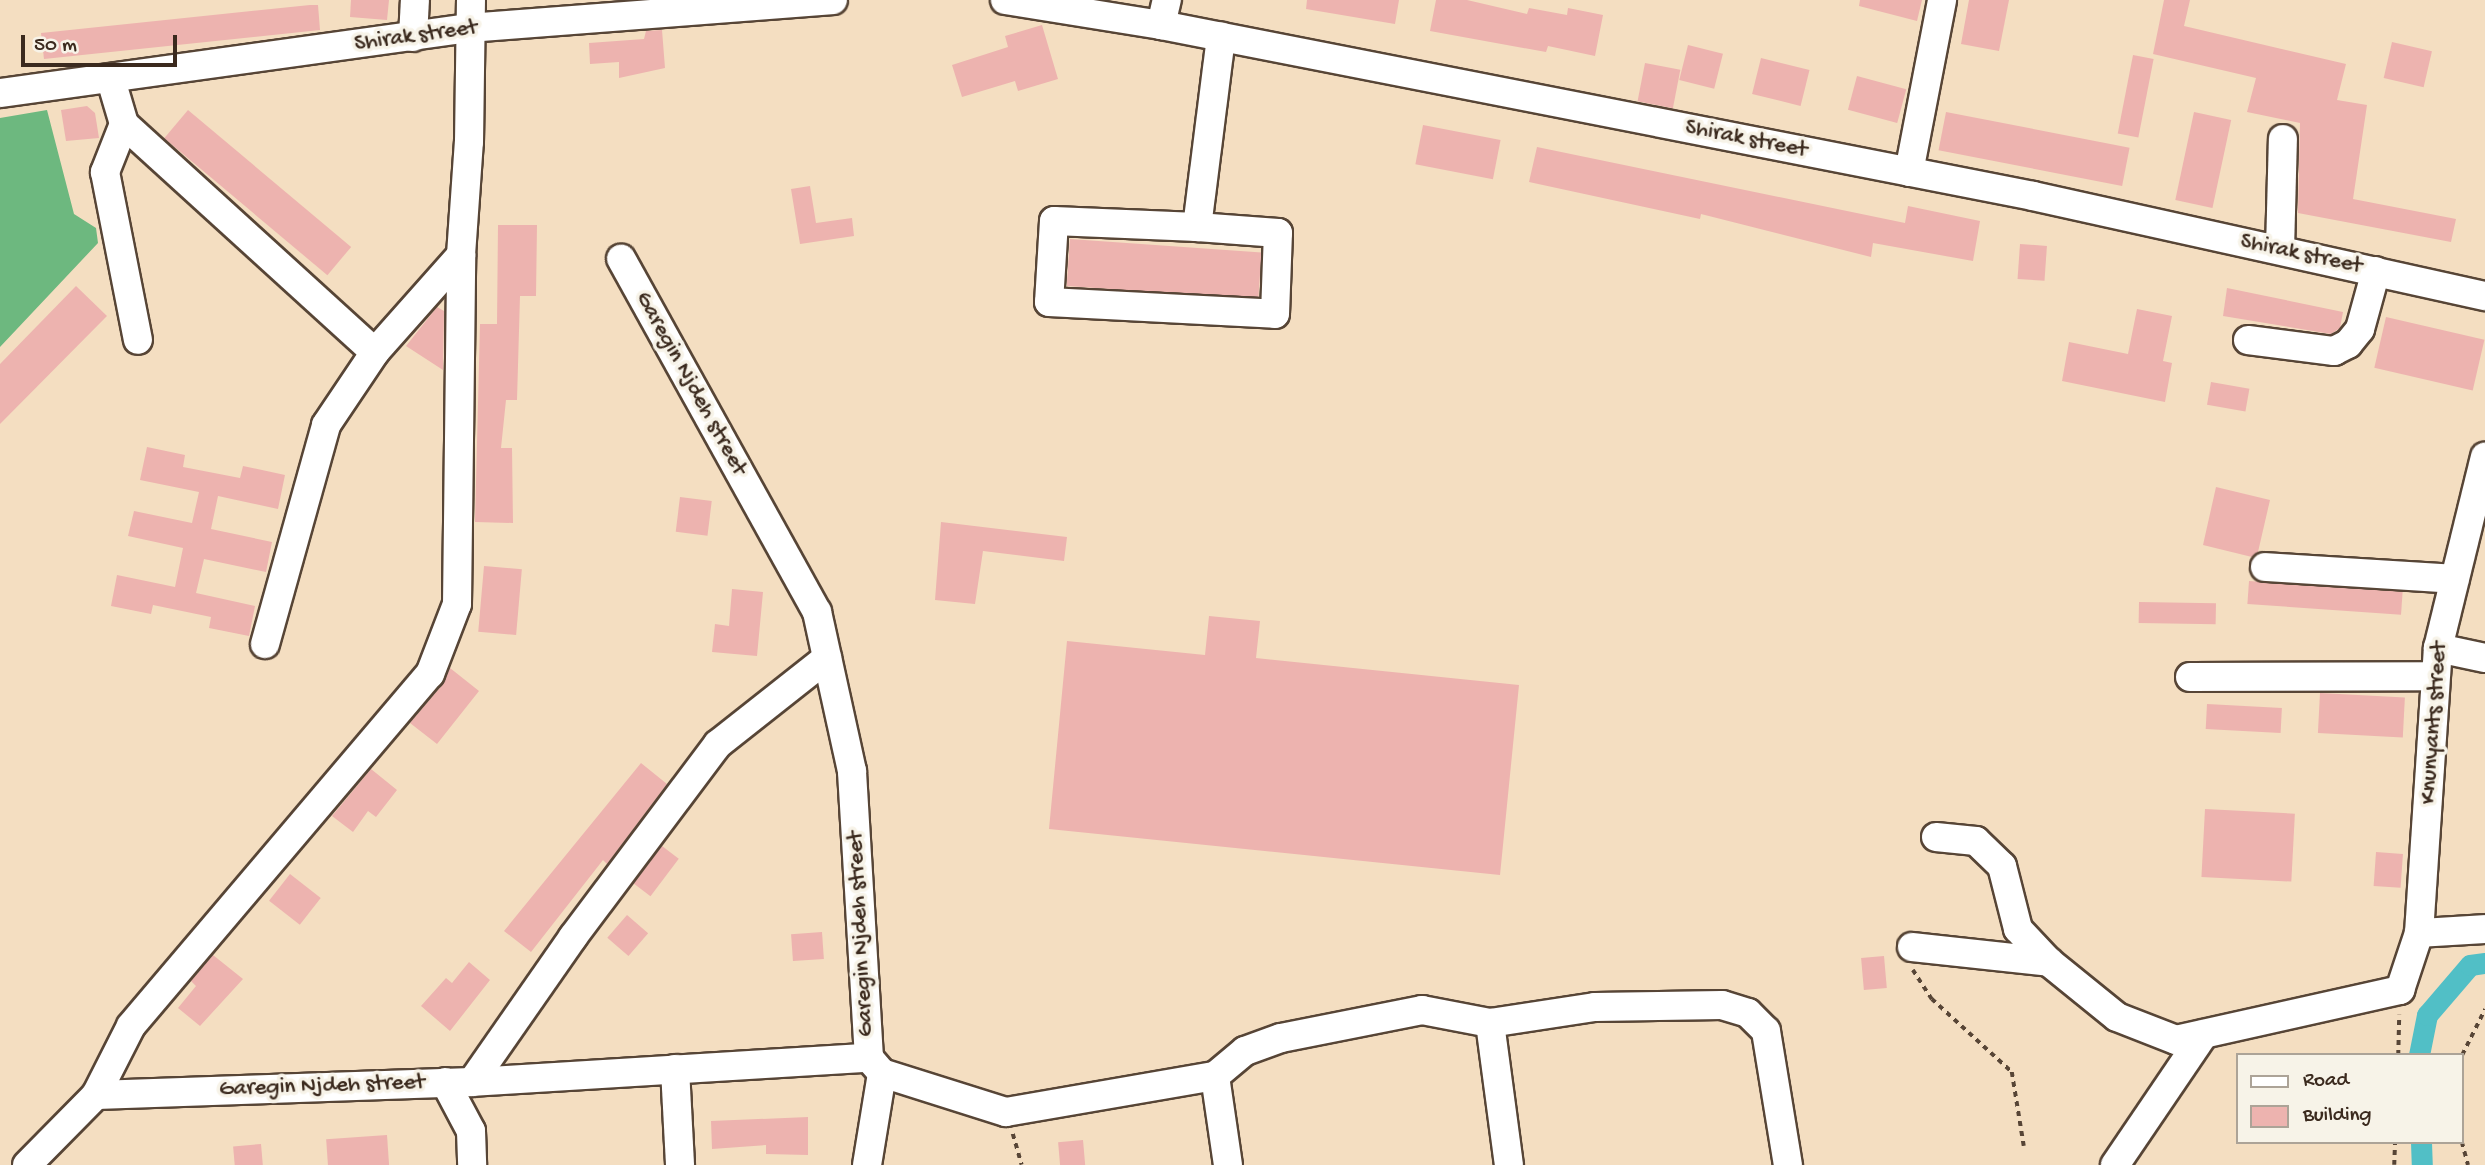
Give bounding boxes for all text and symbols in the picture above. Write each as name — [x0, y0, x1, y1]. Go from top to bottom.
street label: Shirak street — [353, 15, 479, 59]
scale bar — [24, 21, 180, 65]
text: 50 m — [34, 34, 77, 59]
street label: Shirak street — [1683, 115, 1809, 165]
street label: Shirak street — [2238, 229, 2364, 281]
street label: Garegin Njdeh street — [628, 287, 752, 481]
street label: Knunyants street — [2416, 641, 2454, 805]
street label: Garegin Njdeh street — [843, 831, 881, 1037]
legend — [2236, 1053, 2464, 1144]
text: Road — [2303, 1069, 2349, 1094]
street label: Garegin Njdeh street — [219, 1070, 425, 1104]
text: Building — [2303, 1104, 2372, 1129]

